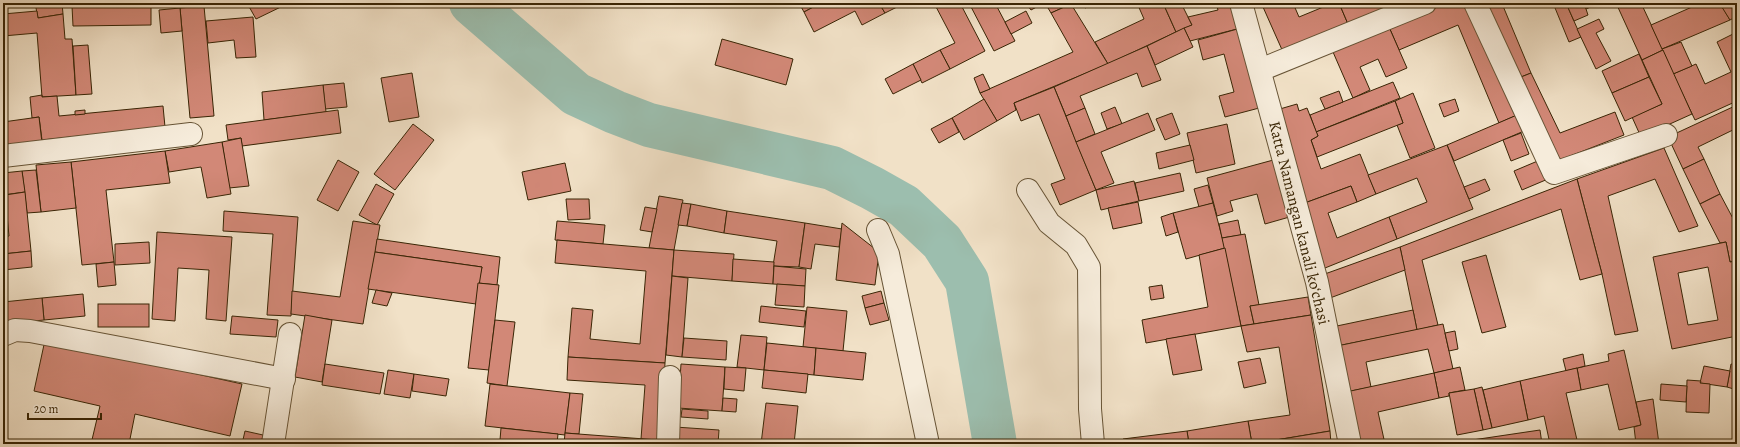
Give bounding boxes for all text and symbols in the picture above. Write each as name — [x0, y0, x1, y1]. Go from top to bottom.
street label: Katta Namangan kanali koʻchasi — [1263, 119, 1335, 327]
scale bar — [28, 395, 101, 421]
text: 20 m — [34, 401, 58, 417]

